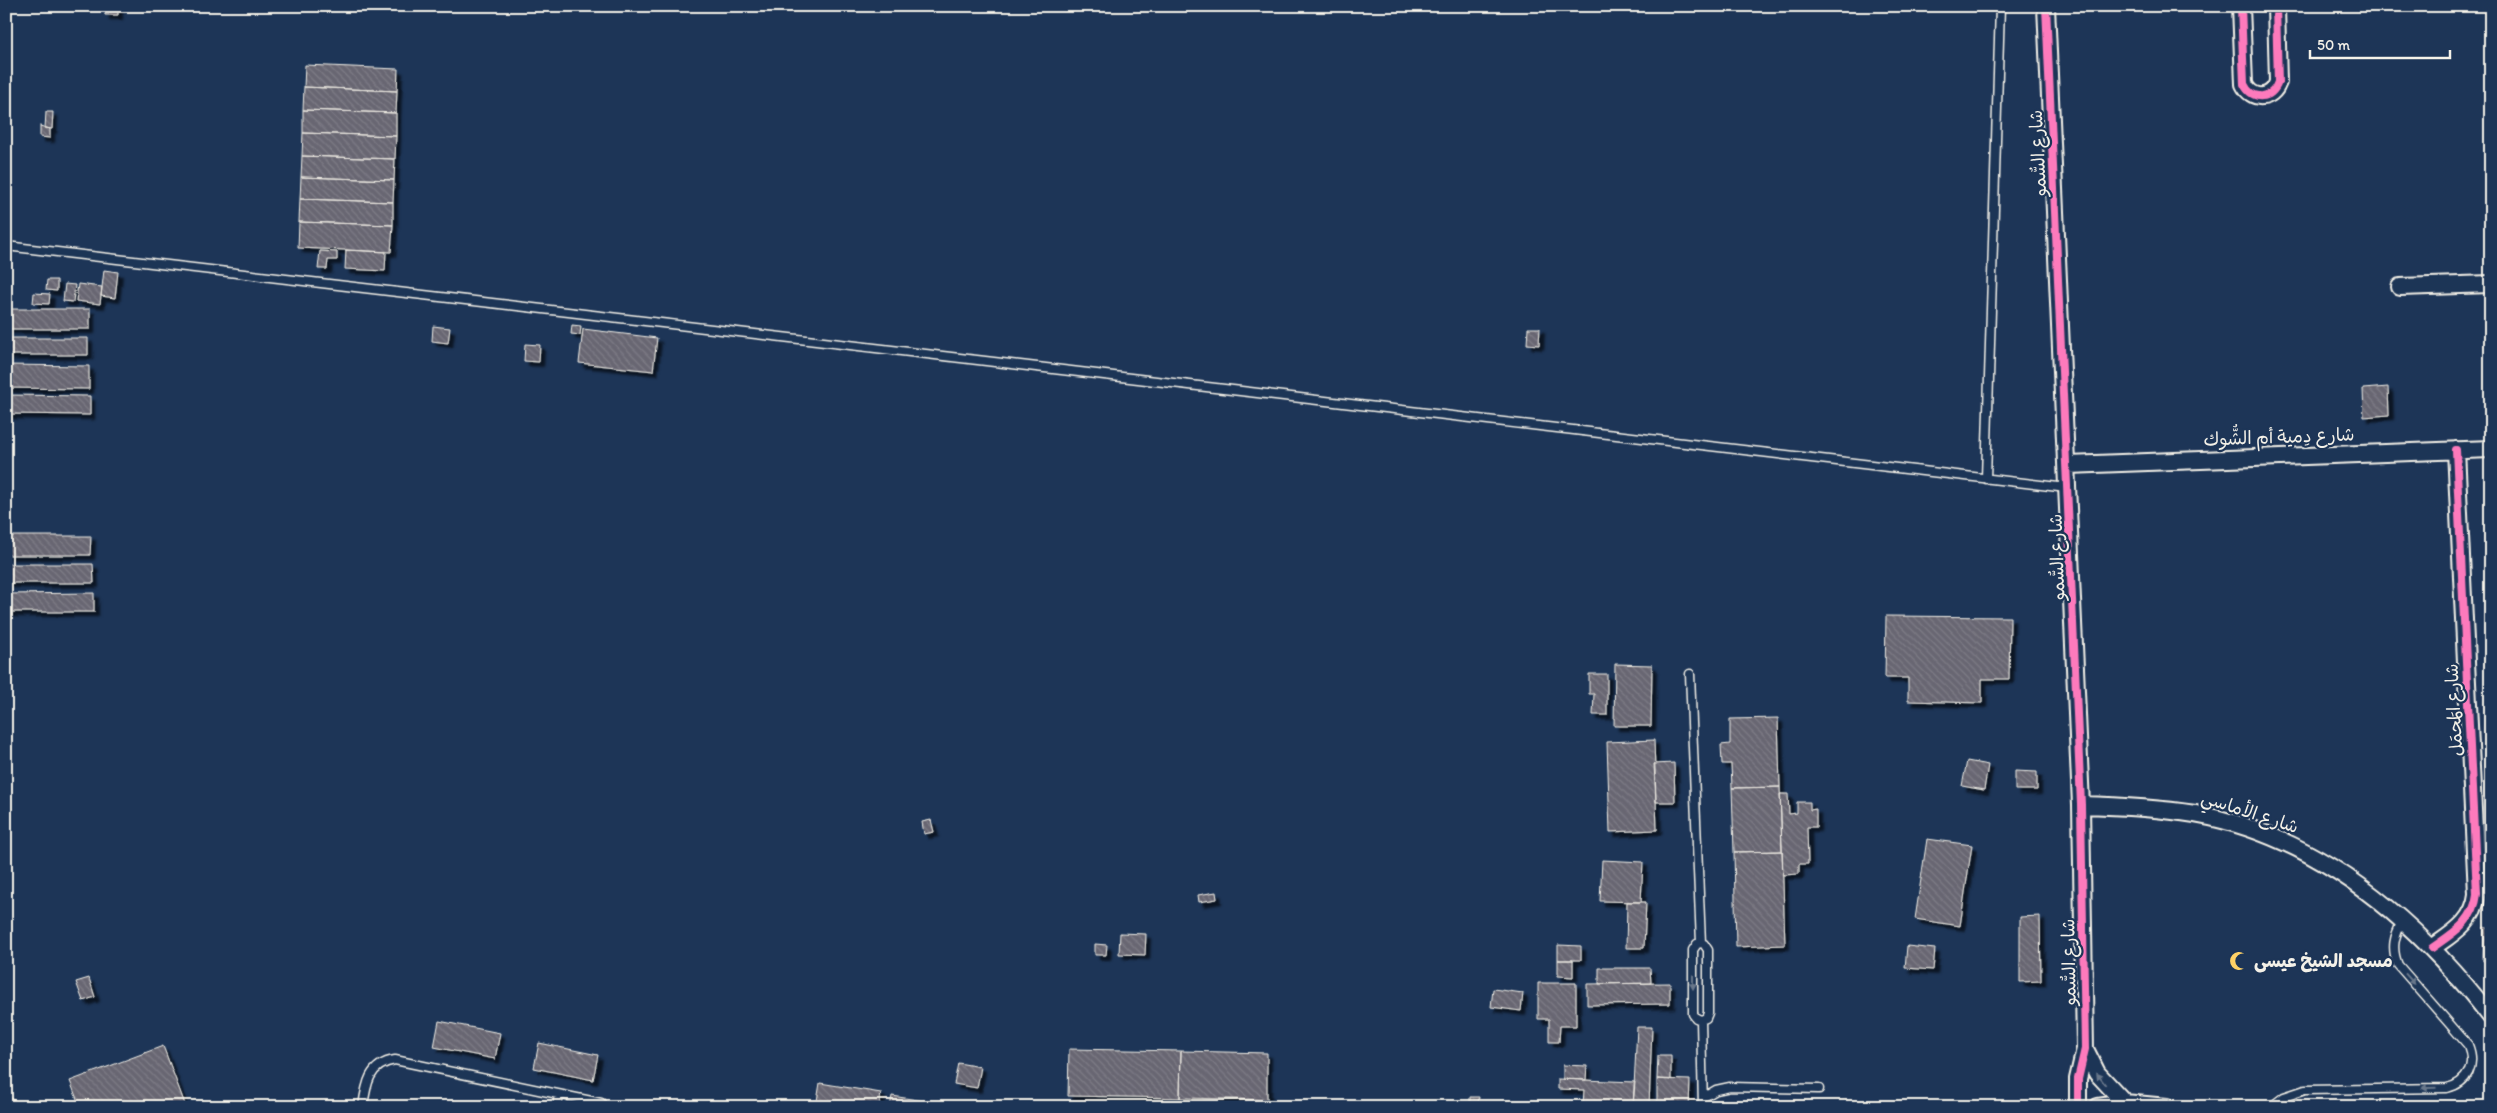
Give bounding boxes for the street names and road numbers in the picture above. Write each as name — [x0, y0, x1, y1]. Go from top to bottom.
street label: شارع السُّمو — [2025, 109, 2052, 199]
street label: شارع دِمية أم الشُّوك — [2203, 419, 2355, 454]
street label: شارع السُّمو — [2044, 513, 2071, 603]
street label: شارع المَحمَل — [2441, 663, 2468, 757]
street label: شارع الأماسي — [2197, 785, 2301, 843]
street label: شارع السُّمو — [2057, 919, 2082, 1007]

